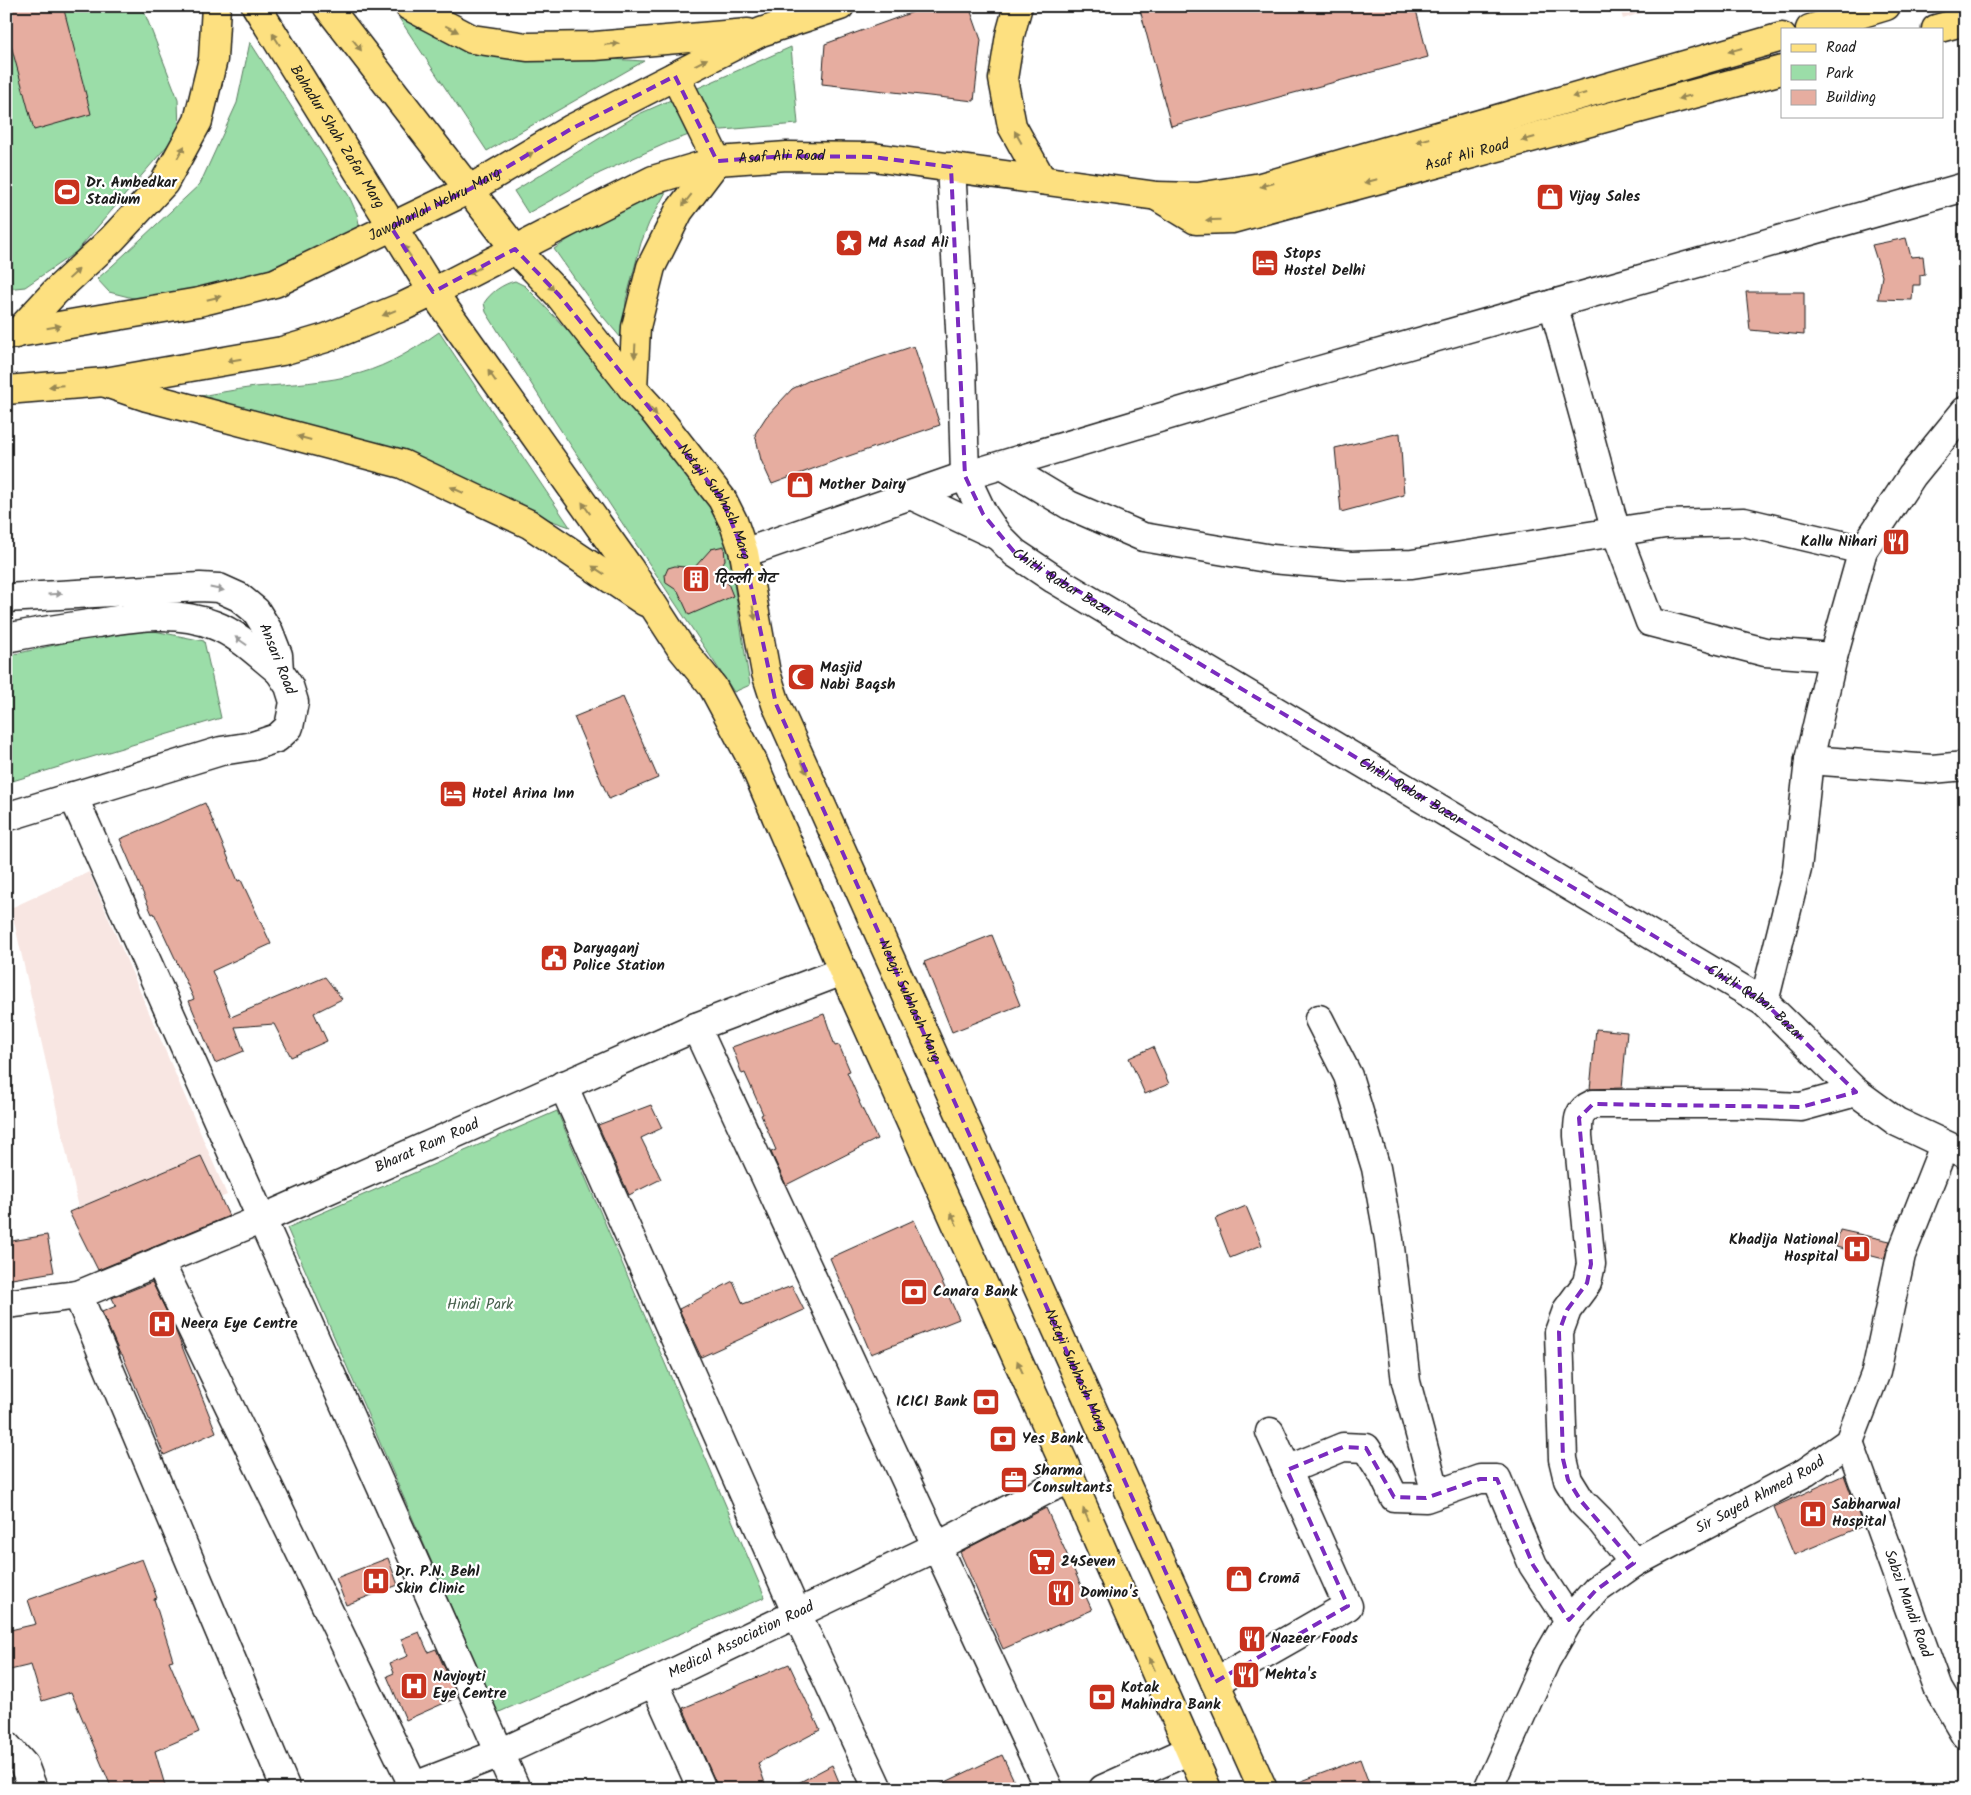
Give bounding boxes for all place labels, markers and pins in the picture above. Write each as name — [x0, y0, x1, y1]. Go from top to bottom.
place label: Dr. Ambedkar Stadium — [86, 171, 177, 212]
sports icon: Dr. Ambedkar Stadium — [52, 177, 82, 207]
shop icon: Vijay Sales — [1535, 182, 1565, 212]
place label: Vijay Sales — [1569, 185, 1640, 209]
place icon: Md Asad Ali — [834, 228, 864, 258]
place label: Md Asad Ali — [868, 231, 950, 255]
place label: Stops Hostel Delhi — [1284, 242, 1366, 283]
hotel icon: Stops Hostel Delhi — [1250, 248, 1280, 278]
shop icon: Mother Dairy — [785, 470, 815, 500]
place label: Mother Dairy — [819, 473, 906, 497]
restaurant icon: Kallu Nihari — [1881, 527, 1911, 557]
place label: Kallu Nihari — [1800, 530, 1878, 554]
building icon: दिल्ली गेट — [681, 564, 711, 594]
place label: दिल्ली गेट — [714, 567, 780, 591]
place label: Masjid Nabi Baqsh — [820, 656, 896, 697]
mosque icon: Masjid Nabi Baqsh — [786, 662, 816, 692]
hotel icon: Hotel Arina Inn — [438, 779, 468, 809]
place label: Hotel Arina Inn — [472, 782, 574, 806]
place label: Daryaganj Police Station — [573, 937, 665, 978]
public building icon: Daryaganj Police Station — [539, 943, 569, 973]
place label: Khadija National Hospital — [1729, 1228, 1838, 1269]
hospital icon: Khadija National Hospital — [1842, 1234, 1872, 1264]
bank icon: Canara Bank — [899, 1277, 929, 1307]
place label: Canara Bank — [933, 1280, 1018, 1304]
hospital icon: Neera Eye Centre — [147, 1309, 177, 1339]
place label: Neera Eye Centre — [181, 1312, 298, 1336]
bank icon: ICICI Bank — [971, 1387, 1001, 1417]
place label: ICICI Bank — [896, 1390, 968, 1414]
bank icon: Yes Bank — [988, 1424, 1018, 1454]
place label: Yes Bank — [1022, 1427, 1084, 1451]
place label: Sharma Consultants — [1033, 1459, 1112, 1500]
office icon: Sharma Consultants — [999, 1465, 1029, 1495]
place label: Sabharwal Hospital — [1832, 1493, 1900, 1534]
hospital icon: Sabharwal Hospital — [1798, 1499, 1828, 1529]
supermarket icon: 24Seven — [1027, 1547, 1057, 1577]
place label: 24Seven — [1061, 1550, 1115, 1574]
place label: Dr. P.N. Behl Skin Clinic — [395, 1560, 479, 1601]
shop icon: Cromā — [1224, 1564, 1254, 1594]
hospital icon: Dr. P.N. Behl Skin Clinic — [361, 1566, 391, 1596]
place label: Cromā — [1258, 1567, 1301, 1591]
restaurant icon: Domino's — [1046, 1578, 1076, 1608]
place label: Domino's — [1080, 1581, 1138, 1605]
restaurant icon: Nazeer Foods — [1237, 1624, 1267, 1654]
place label: Nazeer Foods — [1271, 1627, 1358, 1651]
restaurant icon: Mehta's — [1231, 1660, 1261, 1690]
place label: Mehta's — [1265, 1663, 1317, 1687]
place label: Navjoyti Eye Centre — [433, 1665, 507, 1706]
hospital icon: Navjoyti Eye Centre — [399, 1671, 429, 1701]
place label: Kotak Mahindra Bank — [1121, 1676, 1221, 1717]
bank icon: Kotak Mahindra Bank — [1087, 1682, 1117, 1712]

